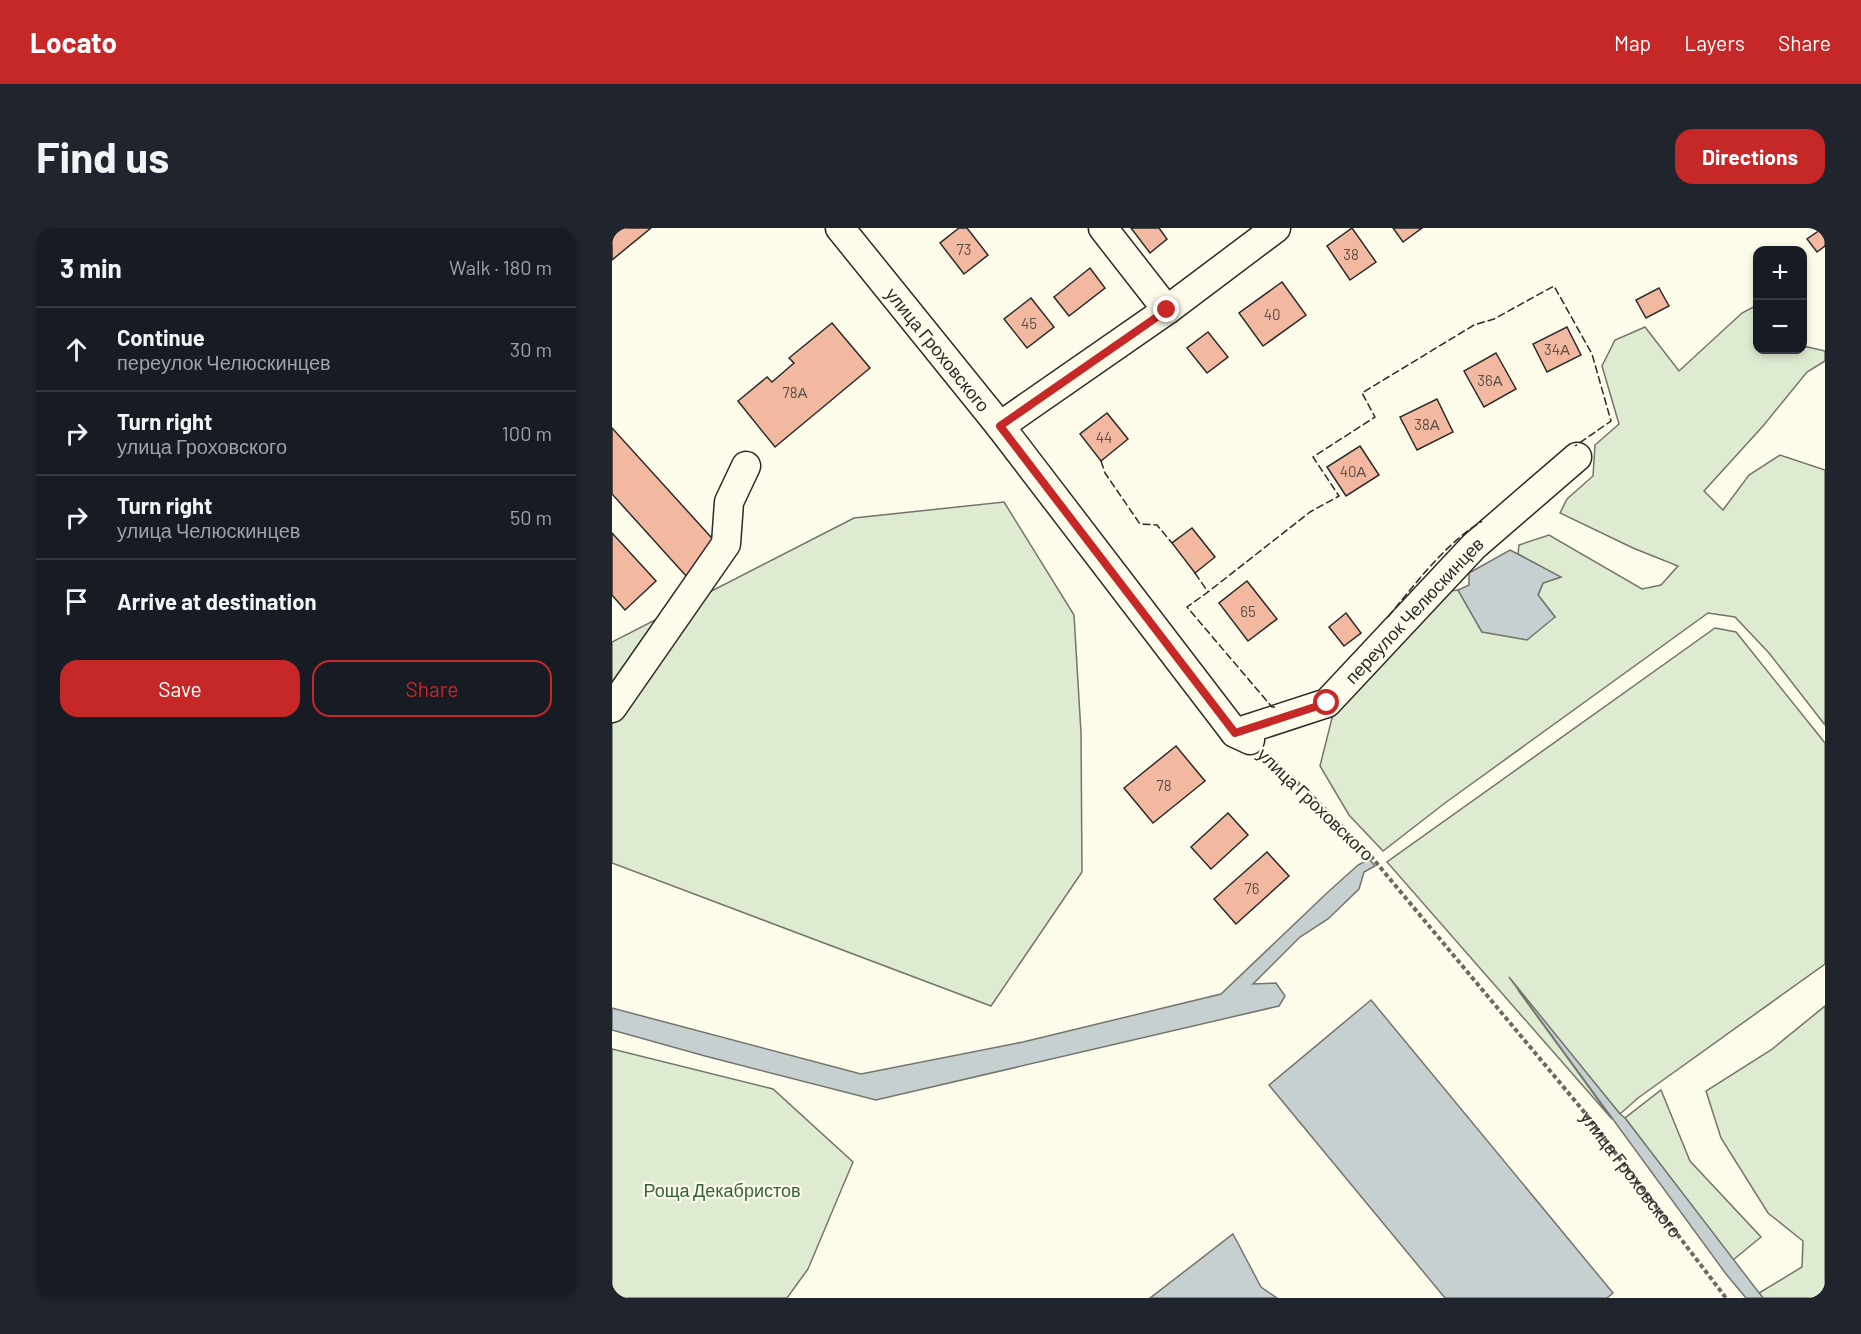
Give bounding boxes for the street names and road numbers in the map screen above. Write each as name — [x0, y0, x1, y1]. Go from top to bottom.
street label: улица Гроховского — [881, 283, 995, 416]
street label: переулок Челюскинцев — [1340, 532, 1488, 688]
street label: улица Гроховского — [1253, 743, 1379, 865]
street label: улица Гроховского — [1576, 1106, 1687, 1242]

